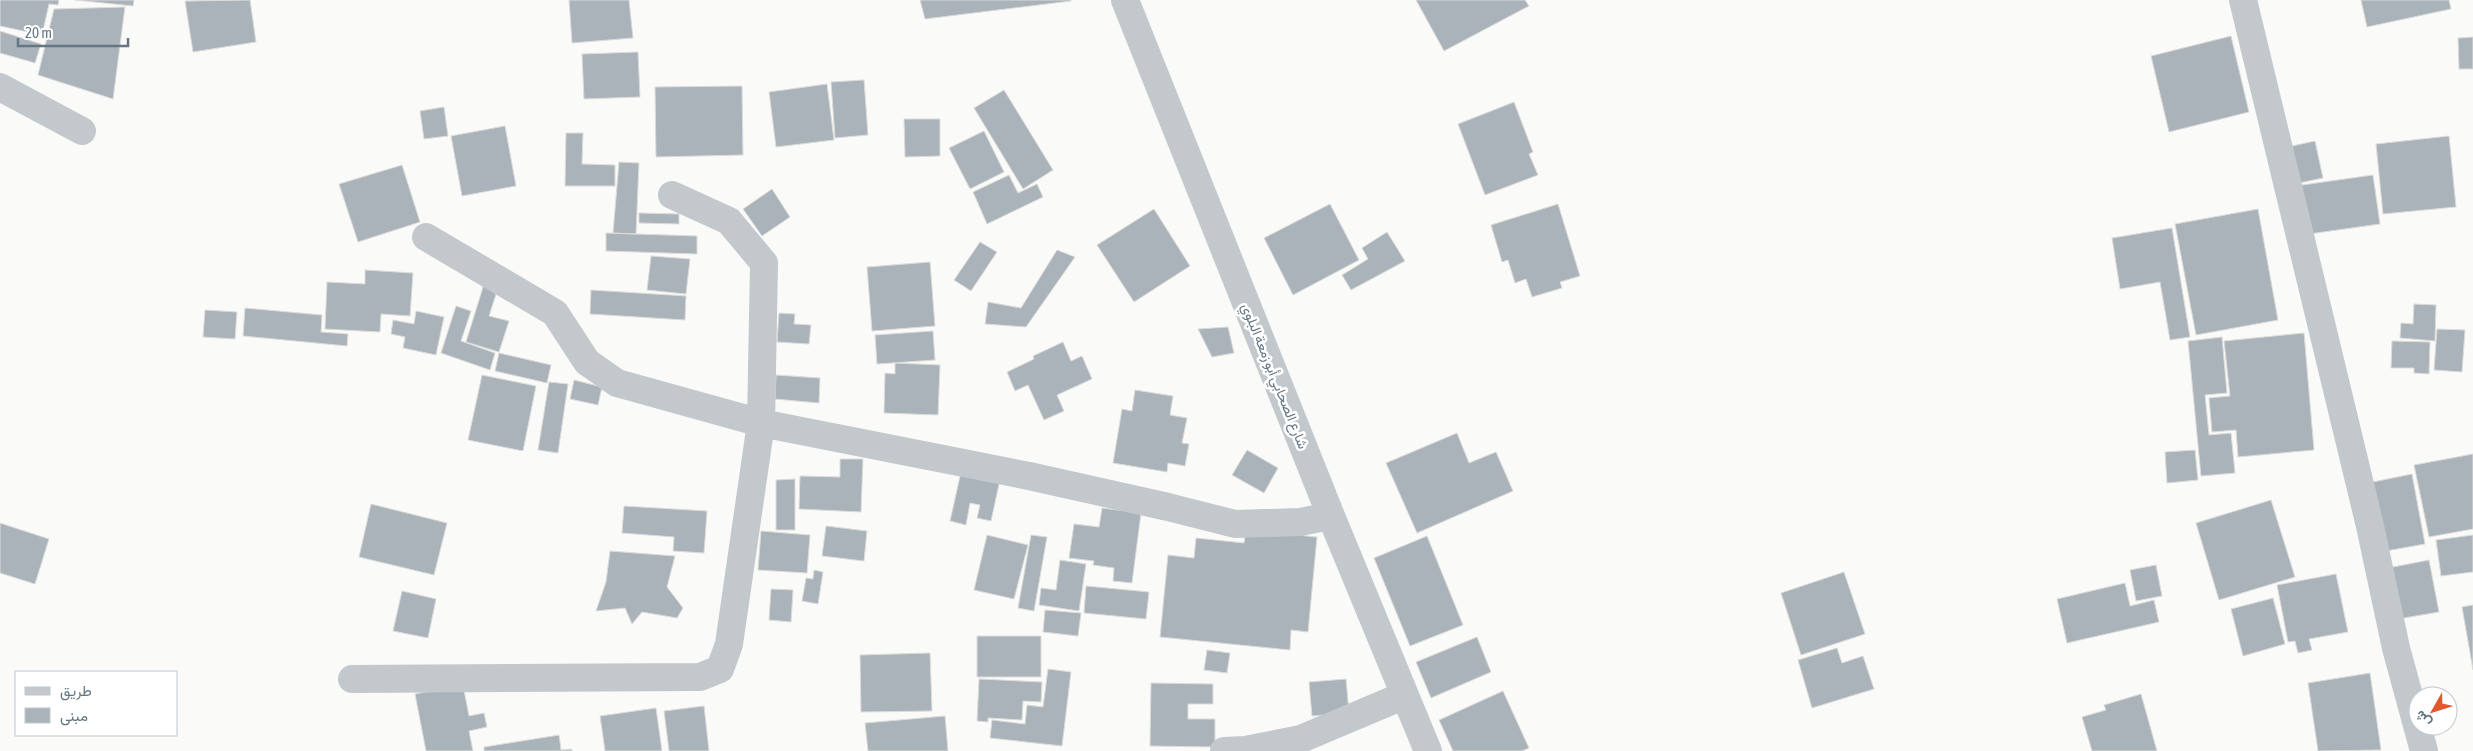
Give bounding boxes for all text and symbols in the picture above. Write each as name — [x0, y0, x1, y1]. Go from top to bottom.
scale bar — [18, 15, 128, 47]
text: 20 m — [25, 24, 52, 41]
street label: شارع الصحابي أبو زمعة البلوي — [1235, 301, 1312, 453]
legend — [15, 671, 178, 736]
text: طريق — [60, 682, 92, 701]
north arrow — [2408, 686, 2458, 736]
text: مبنى — [60, 707, 88, 726]
text: ش — [2411, 707, 2435, 731]

